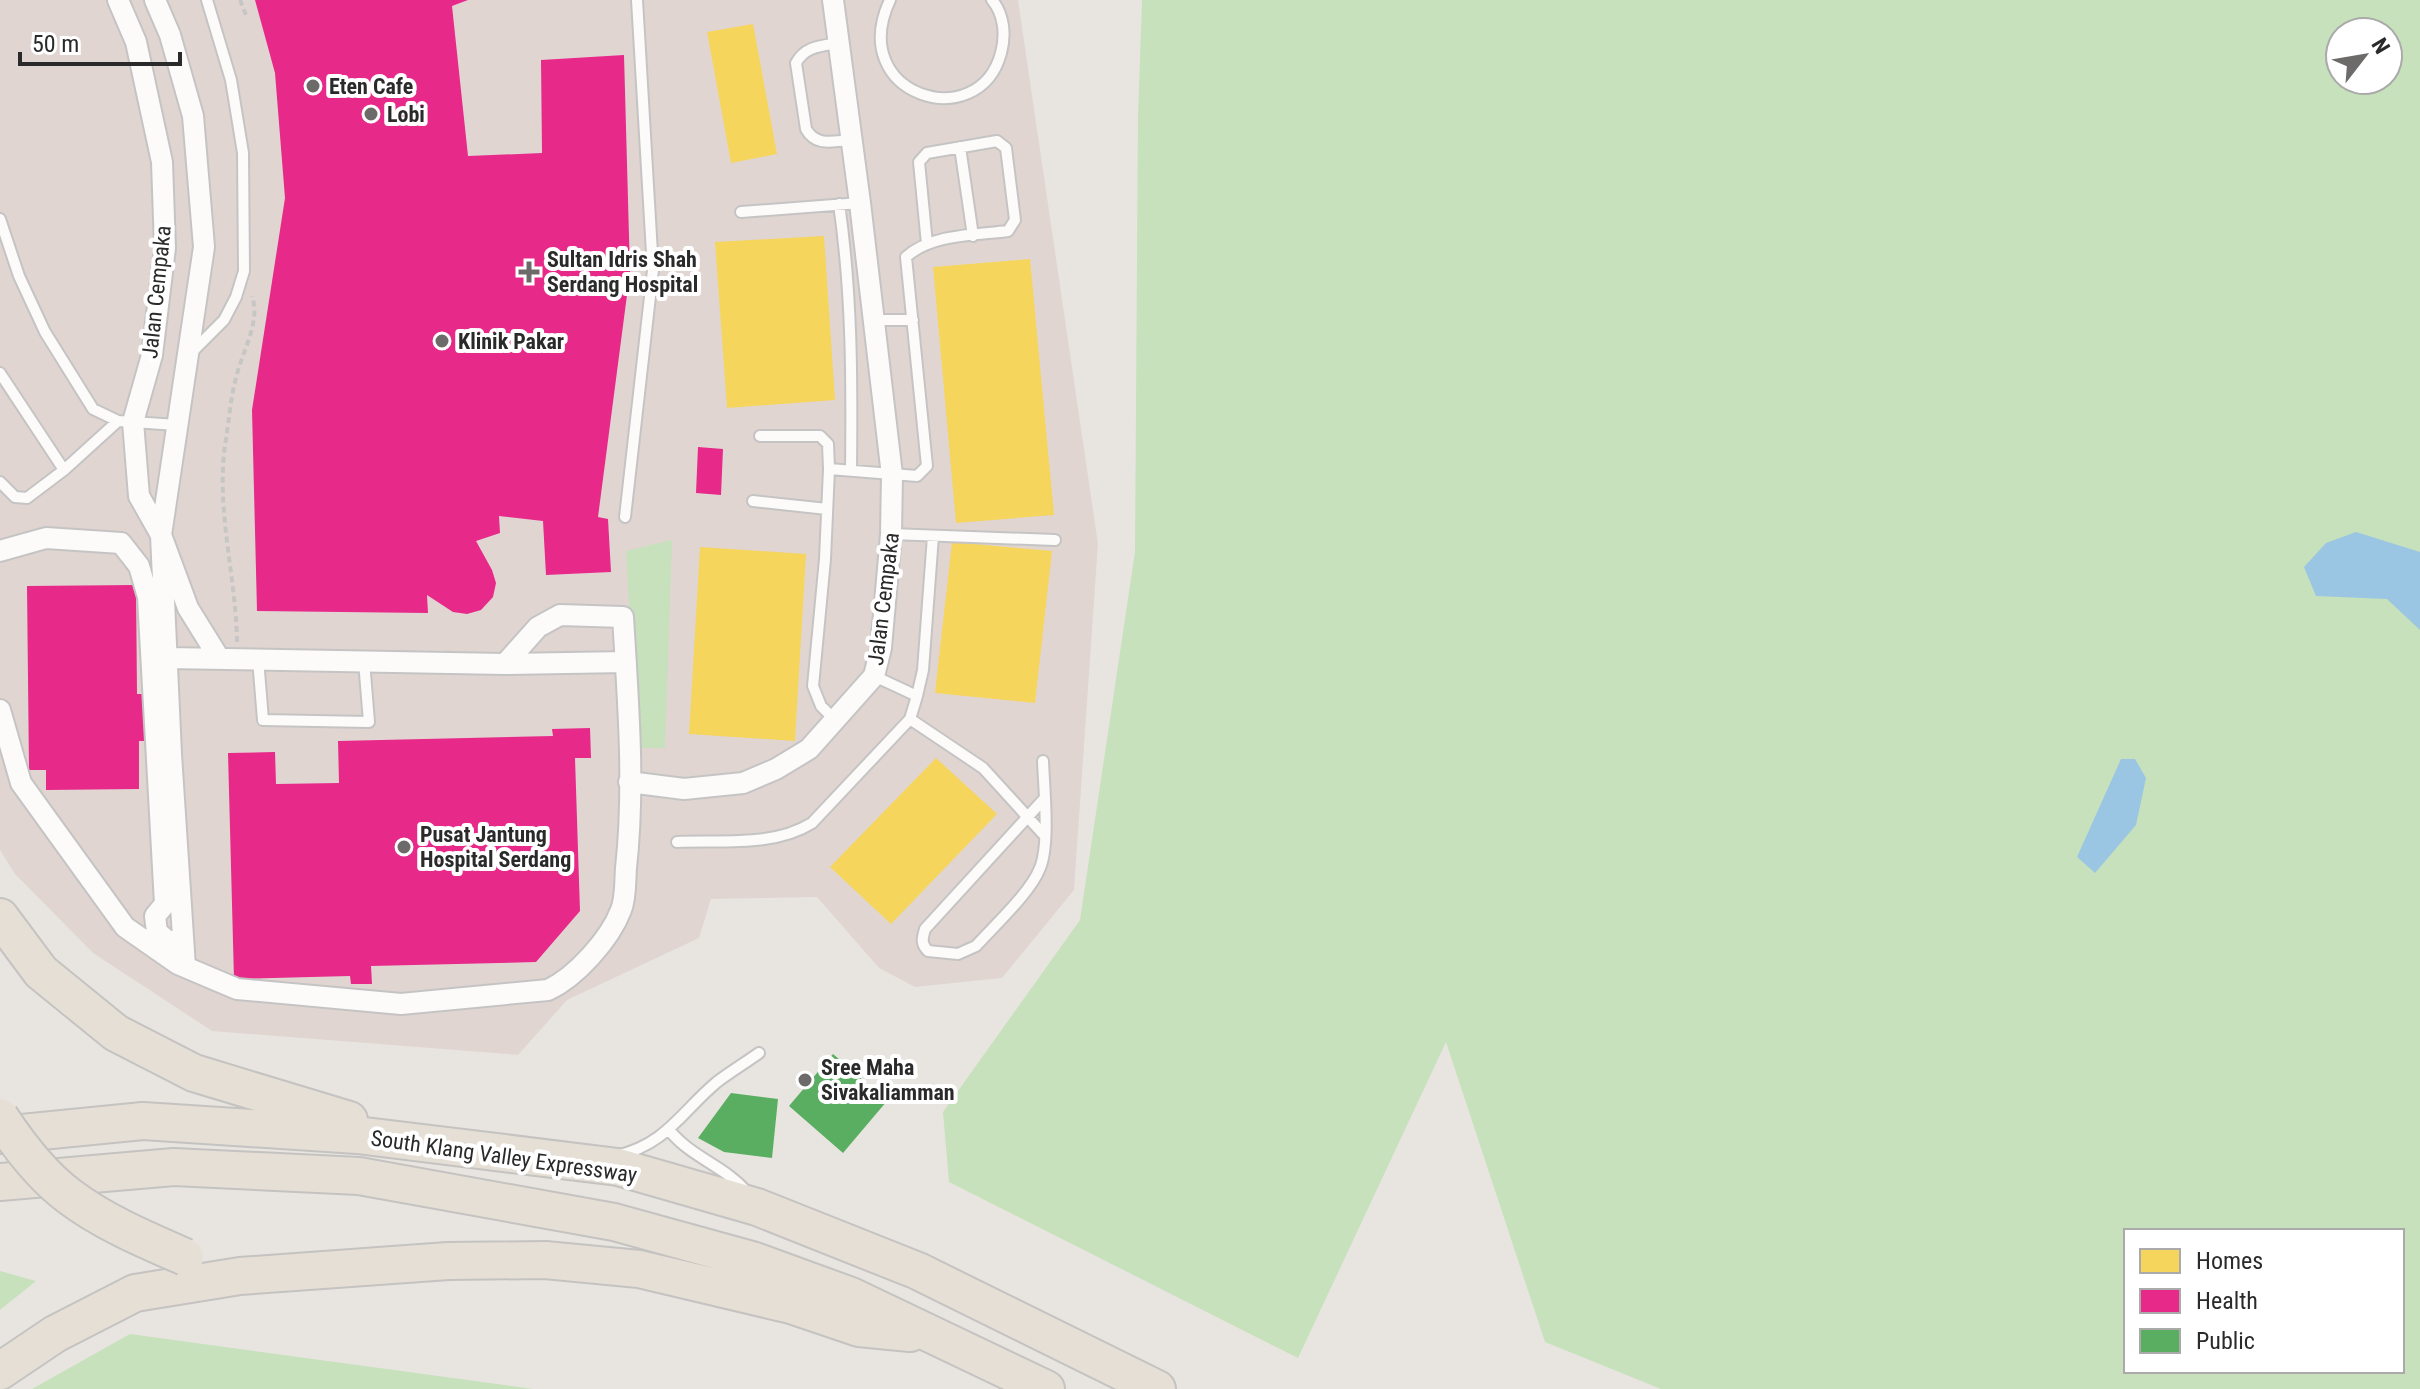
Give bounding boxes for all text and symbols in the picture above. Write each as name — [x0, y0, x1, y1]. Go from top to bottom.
scale bar — [20, 16, 180, 66]
north arrow — [2324, 16, 2404, 96]
text: 50 m — [32, 30, 79, 58]
text: N — [2367, 34, 2395, 58]
place label: Eten Cafe — [329, 74, 413, 99]
marker: Eten Cafe — [304, 77, 322, 95]
place label: Lobi — [387, 102, 425, 127]
marker: Lobi — [362, 105, 380, 123]
street label: Jalan Cempaka — [137, 224, 176, 360]
place label: Sultan Idris Shah Serdang Hospital — [547, 247, 698, 297]
marker: Sultan Idris Shah Serdang Hospital — [518, 261, 540, 283]
place label: Klinik Pakar — [458, 329, 564, 354]
marker: Klinik Pakar — [433, 332, 451, 350]
street label: Jalan Cempaka — [863, 531, 904, 667]
place label: Pusat Jantung Hospital Serdang — [420, 822, 571, 872]
marker: Pusat Jantung Hospital Serdang — [395, 838, 413, 856]
place label: Sree Maha Sivakaliamman — [821, 1055, 955, 1105]
marker: Sree Maha Sivakaliamman — [796, 1071, 814, 1089]
street label: South Klang Valley Expressway — [369, 1125, 639, 1188]
legend — [2124, 1229, 2404, 1373]
text: Homes — [2196, 1247, 2263, 1275]
text: Health — [2196, 1287, 2258, 1315]
text: Public — [2196, 1327, 2255, 1355]

